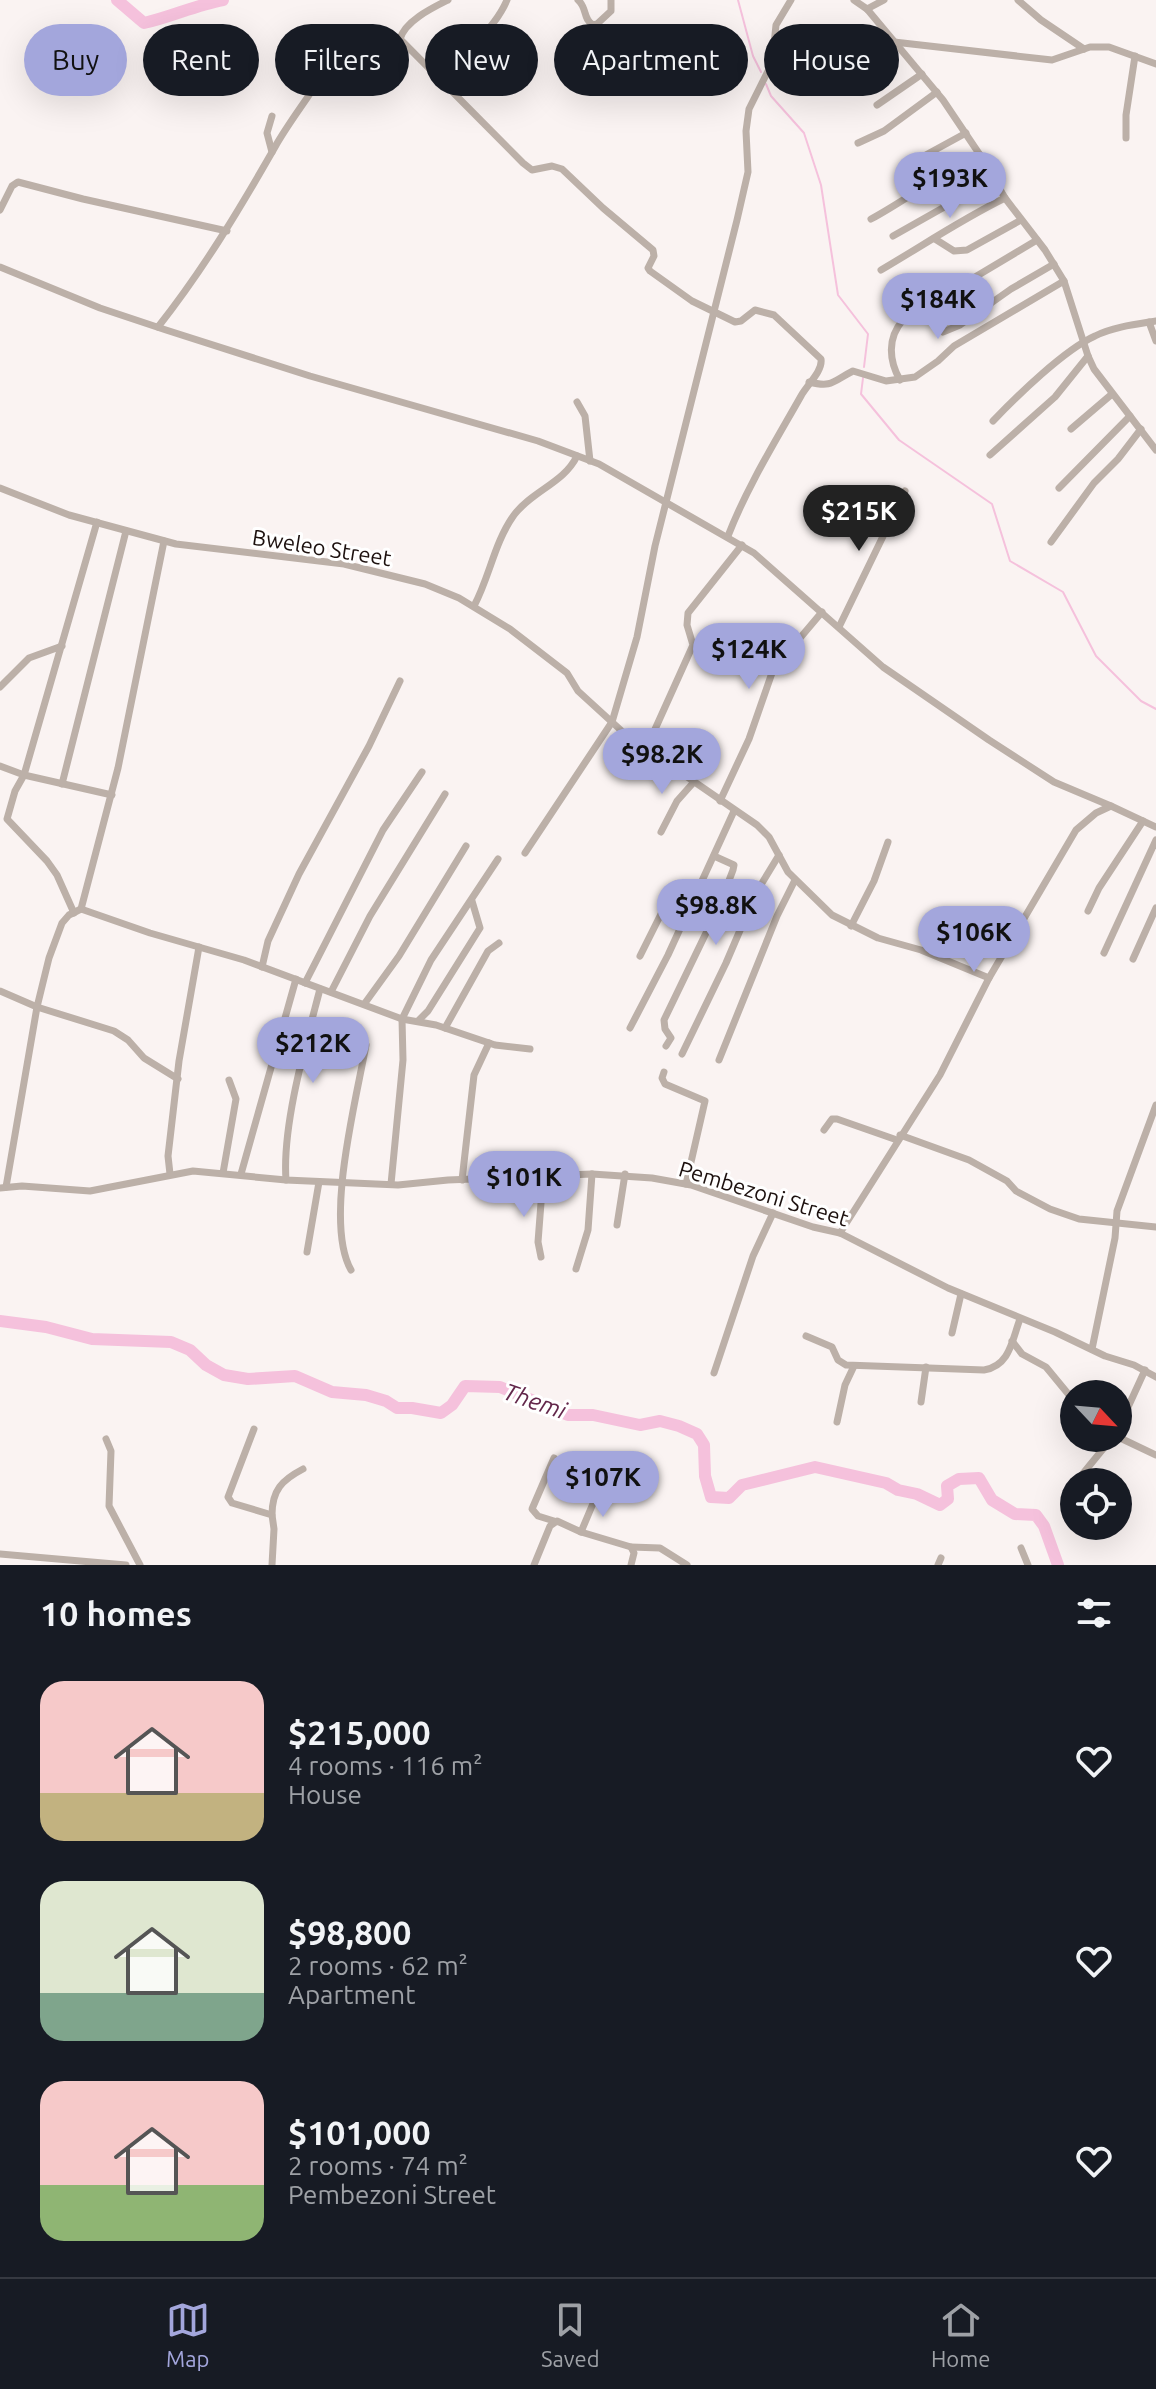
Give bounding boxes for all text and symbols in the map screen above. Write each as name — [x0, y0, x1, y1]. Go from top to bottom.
chip: Buy — [24, 24, 127, 96]
chip: Rent — [143, 24, 259, 96]
chip: Filters — [275, 24, 409, 96]
chip: New — [425, 24, 538, 96]
chip: Apartment — [554, 24, 748, 96]
chip: House — [764, 24, 899, 96]
pin: $193K — [894, 152, 1006, 220]
text: $193K — [912, 163, 988, 192]
pin: $184K — [882, 273, 994, 341]
text: $184K — [900, 284, 976, 313]
pin: $215K — [803, 485, 915, 553]
text: $215K — [821, 496, 897, 525]
street label: Bweleo Street — [251, 524, 394, 570]
pin: $124K — [693, 623, 805, 691]
text: $124K — [711, 634, 787, 663]
pin: $98.2K — [597, 728, 727, 796]
text: $98.2K — [621, 739, 703, 768]
pin: $98.8K — [651, 879, 781, 947]
text: $98.8K — [675, 890, 757, 919]
pin: $106K — [918, 906, 1030, 974]
text: $106K — [936, 917, 1012, 946]
pin: $212K — [257, 1017, 369, 1085]
text: $212K — [275, 1028, 351, 1057]
pin: $101K — [468, 1151, 580, 1219]
street label: Pembezoni Street — [676, 1155, 852, 1231]
text: $101K — [486, 1162, 562, 1191]
water label: Themi — [500, 1378, 571, 1425]
north arrow — [1060, 1380, 1132, 1452]
map controls — [1060, 1380, 1132, 1540]
pin: $107K — [547, 1451, 659, 1519]
text: $107K — [565, 1462, 641, 1491]
button: locate — [1060, 1468, 1132, 1540]
icon: filters — [1072, 1591, 1116, 1635]
text: 10 homes — [40, 1594, 192, 1632]
icon: home — [104, 1713, 200, 1809]
text: $215,000 — [288, 1713, 431, 1751]
icon: heart — [1072, 1739, 1116, 1783]
text: 4 rooms · 116 m² — [288, 1751, 483, 1780]
text: House — [288, 1780, 362, 1809]
icon: home — [104, 1913, 200, 2009]
text: $98,800 — [288, 1913, 411, 1951]
icon: heart — [1072, 1939, 1116, 1983]
text: 2 rooms · 62 m² — [288, 1951, 468, 1980]
text: Apartment — [288, 1980, 415, 2009]
icon: home — [104, 2113, 200, 2209]
text: $101,000 — [288, 2113, 431, 2151]
icon: heart — [1072, 2139, 1116, 2183]
text: 2 rooms · 74 m² — [288, 2151, 468, 2180]
text: Pembezoni Street — [288, 2180, 496, 2209]
tab: Map — [166, 2298, 210, 2371]
tab: Saved — [541, 2298, 600, 2371]
tab: Home — [931, 2298, 990, 2371]

